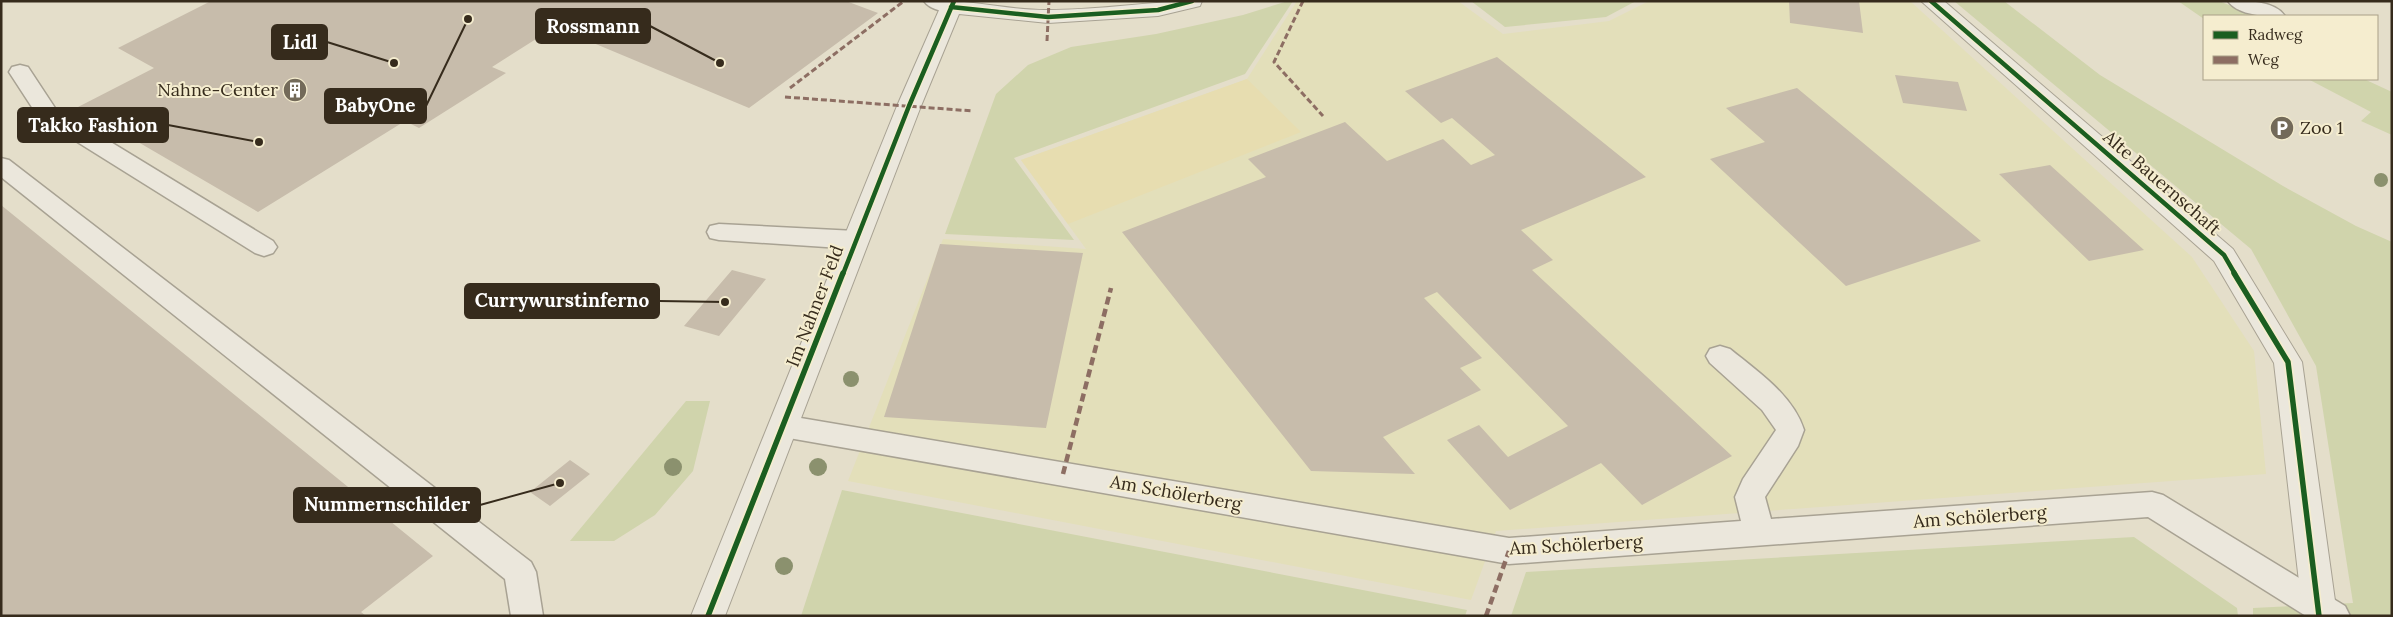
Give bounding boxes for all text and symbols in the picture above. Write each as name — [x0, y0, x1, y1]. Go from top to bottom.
callout: Rossmann — [536, 9, 650, 43]
text: Rossmann — [546, 14, 640, 38]
legend — [2203, 15, 2378, 80]
callout: Lidl — [272, 25, 327, 59]
text: Radweg — [2248, 25, 2303, 44]
text: Lidl — [283, 30, 318, 54]
text: Weg — [2248, 50, 2279, 69]
building icon: Nahne-Center — [282, 77, 308, 103]
place label: Nahne-Center — [157, 78, 278, 101]
callout: BabyOne — [325, 89, 426, 123]
text: BabyOne — [335, 93, 415, 117]
callout: Takko Fashion — [18, 108, 168, 142]
text: Takko Fashion — [28, 113, 158, 137]
parking icon: Zoo 1 — [2269, 115, 2295, 141]
place label: Zoo 1 — [2300, 116, 2343, 139]
street label: Alte Bauernschaft — [2098, 125, 2226, 240]
street label: Im Nahner Feld — [781, 241, 848, 370]
callout: Currywurstinferno — [465, 284, 659, 318]
text: Currywurstinferno — [475, 288, 649, 312]
street label: Am Schölerberg — [1107, 469, 1245, 516]
callout: Nummernschilder — [294, 488, 480, 522]
text: Nummernschilder — [304, 492, 470, 516]
street label: Am Schölerberg — [1912, 500, 2048, 533]
street label: Am Schölerberg — [1508, 529, 1644, 560]

